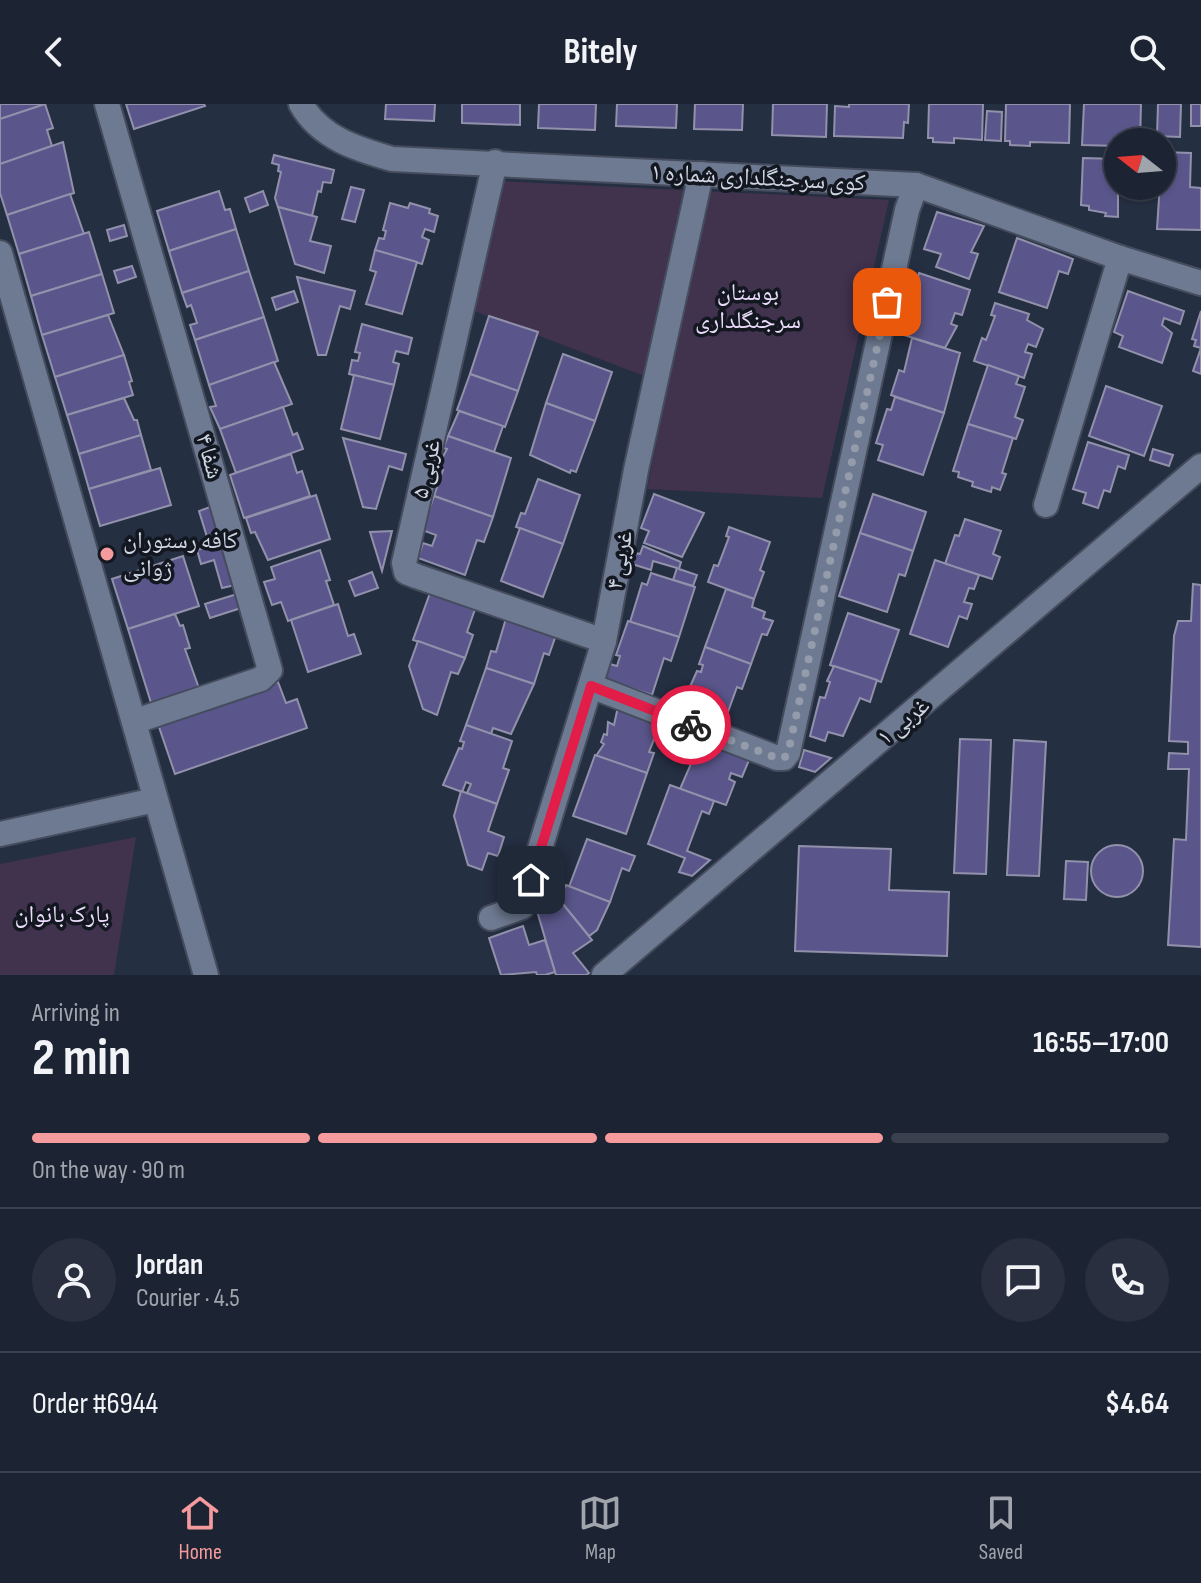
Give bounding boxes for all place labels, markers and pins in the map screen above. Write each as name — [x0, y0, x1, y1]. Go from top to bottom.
pin — [853, 268, 921, 336]
place label: کافه رستوران ژوانی — [123, 526, 238, 583]
marker: کافه رستوران ژوانی — [98, 545, 116, 563]
pin — [497, 846, 565, 914]

